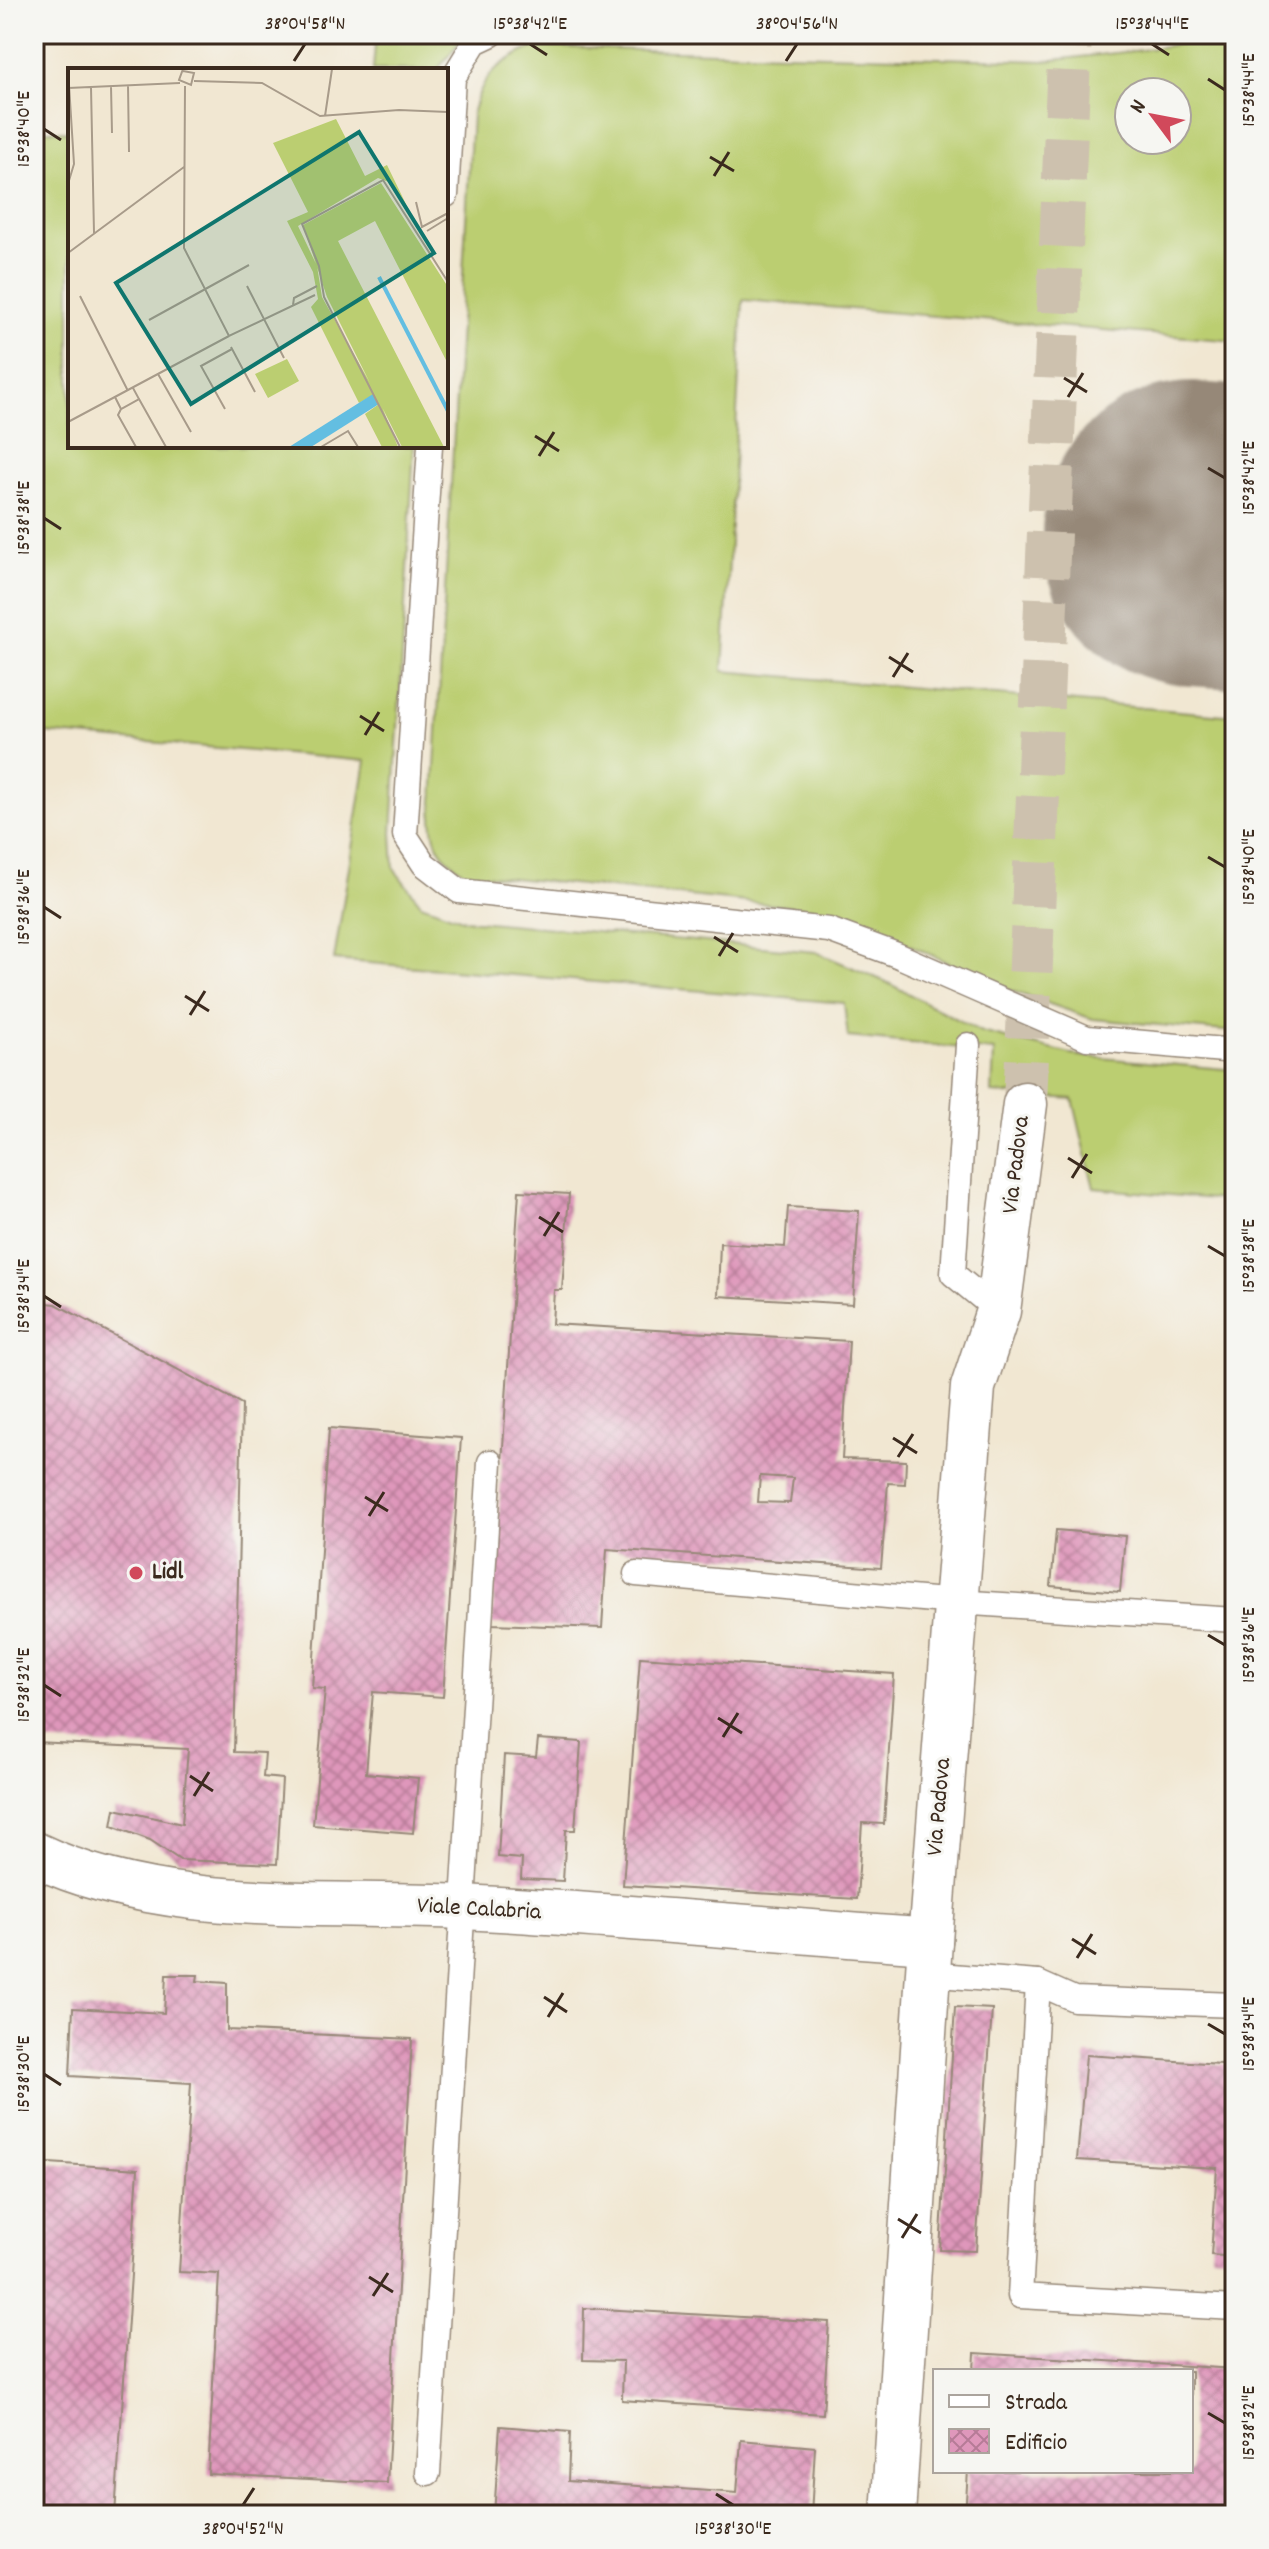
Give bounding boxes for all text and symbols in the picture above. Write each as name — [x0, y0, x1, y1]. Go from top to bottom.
text: 38°04'58"N — [265, 11, 345, 39]
text: 15°38'42"E — [493, 11, 567, 39]
text: 38°04'56"N — [756, 11, 838, 39]
text: 15°38'44"E — [1115, 11, 1189, 39]
text: 15°38'44"E — [1236, 53, 1264, 127]
inset map — [68, 68, 448, 448]
north arrow — [1113, 76, 1193, 156]
text: 15°38'40"E — [11, 91, 39, 167]
text: N — [1123, 94, 1155, 120]
text: 15°38'42"E — [1236, 441, 1264, 515]
text: 15°38'38"E — [11, 481, 39, 555]
text: 15°38'40"E — [1236, 829, 1264, 905]
text: 15°38'36"E — [11, 869, 39, 945]
street label: Via Padova — [994, 1114, 1040, 1216]
text: 15°38'38"E — [1236, 1219, 1264, 1293]
text: 15°38'34"E — [11, 1259, 39, 1333]
place label: Lidl — [152, 1556, 183, 1590]
marker: Lidl — [127, 1564, 145, 1582]
text: 15°38'36"E — [1236, 1607, 1264, 1683]
text: 15°38'32"E — [11, 1648, 39, 1722]
street label: Via Padova — [919, 1756, 961, 1857]
street label: Viale Calabria — [416, 1890, 543, 1930]
text: 15°38'34"E — [1236, 1997, 1264, 2071]
text: 15°38'30"E — [11, 2036, 39, 2112]
legend — [933, 2369, 1193, 2473]
text: 15°38'32"E — [1236, 2386, 1264, 2460]
text: Strada — [1005, 2387, 1068, 2421]
text: Edificio — [1005, 2427, 1067, 2461]
text: 38°04'52"N — [202, 2516, 284, 2544]
text: 15°38'30"E — [695, 2516, 771, 2544]

